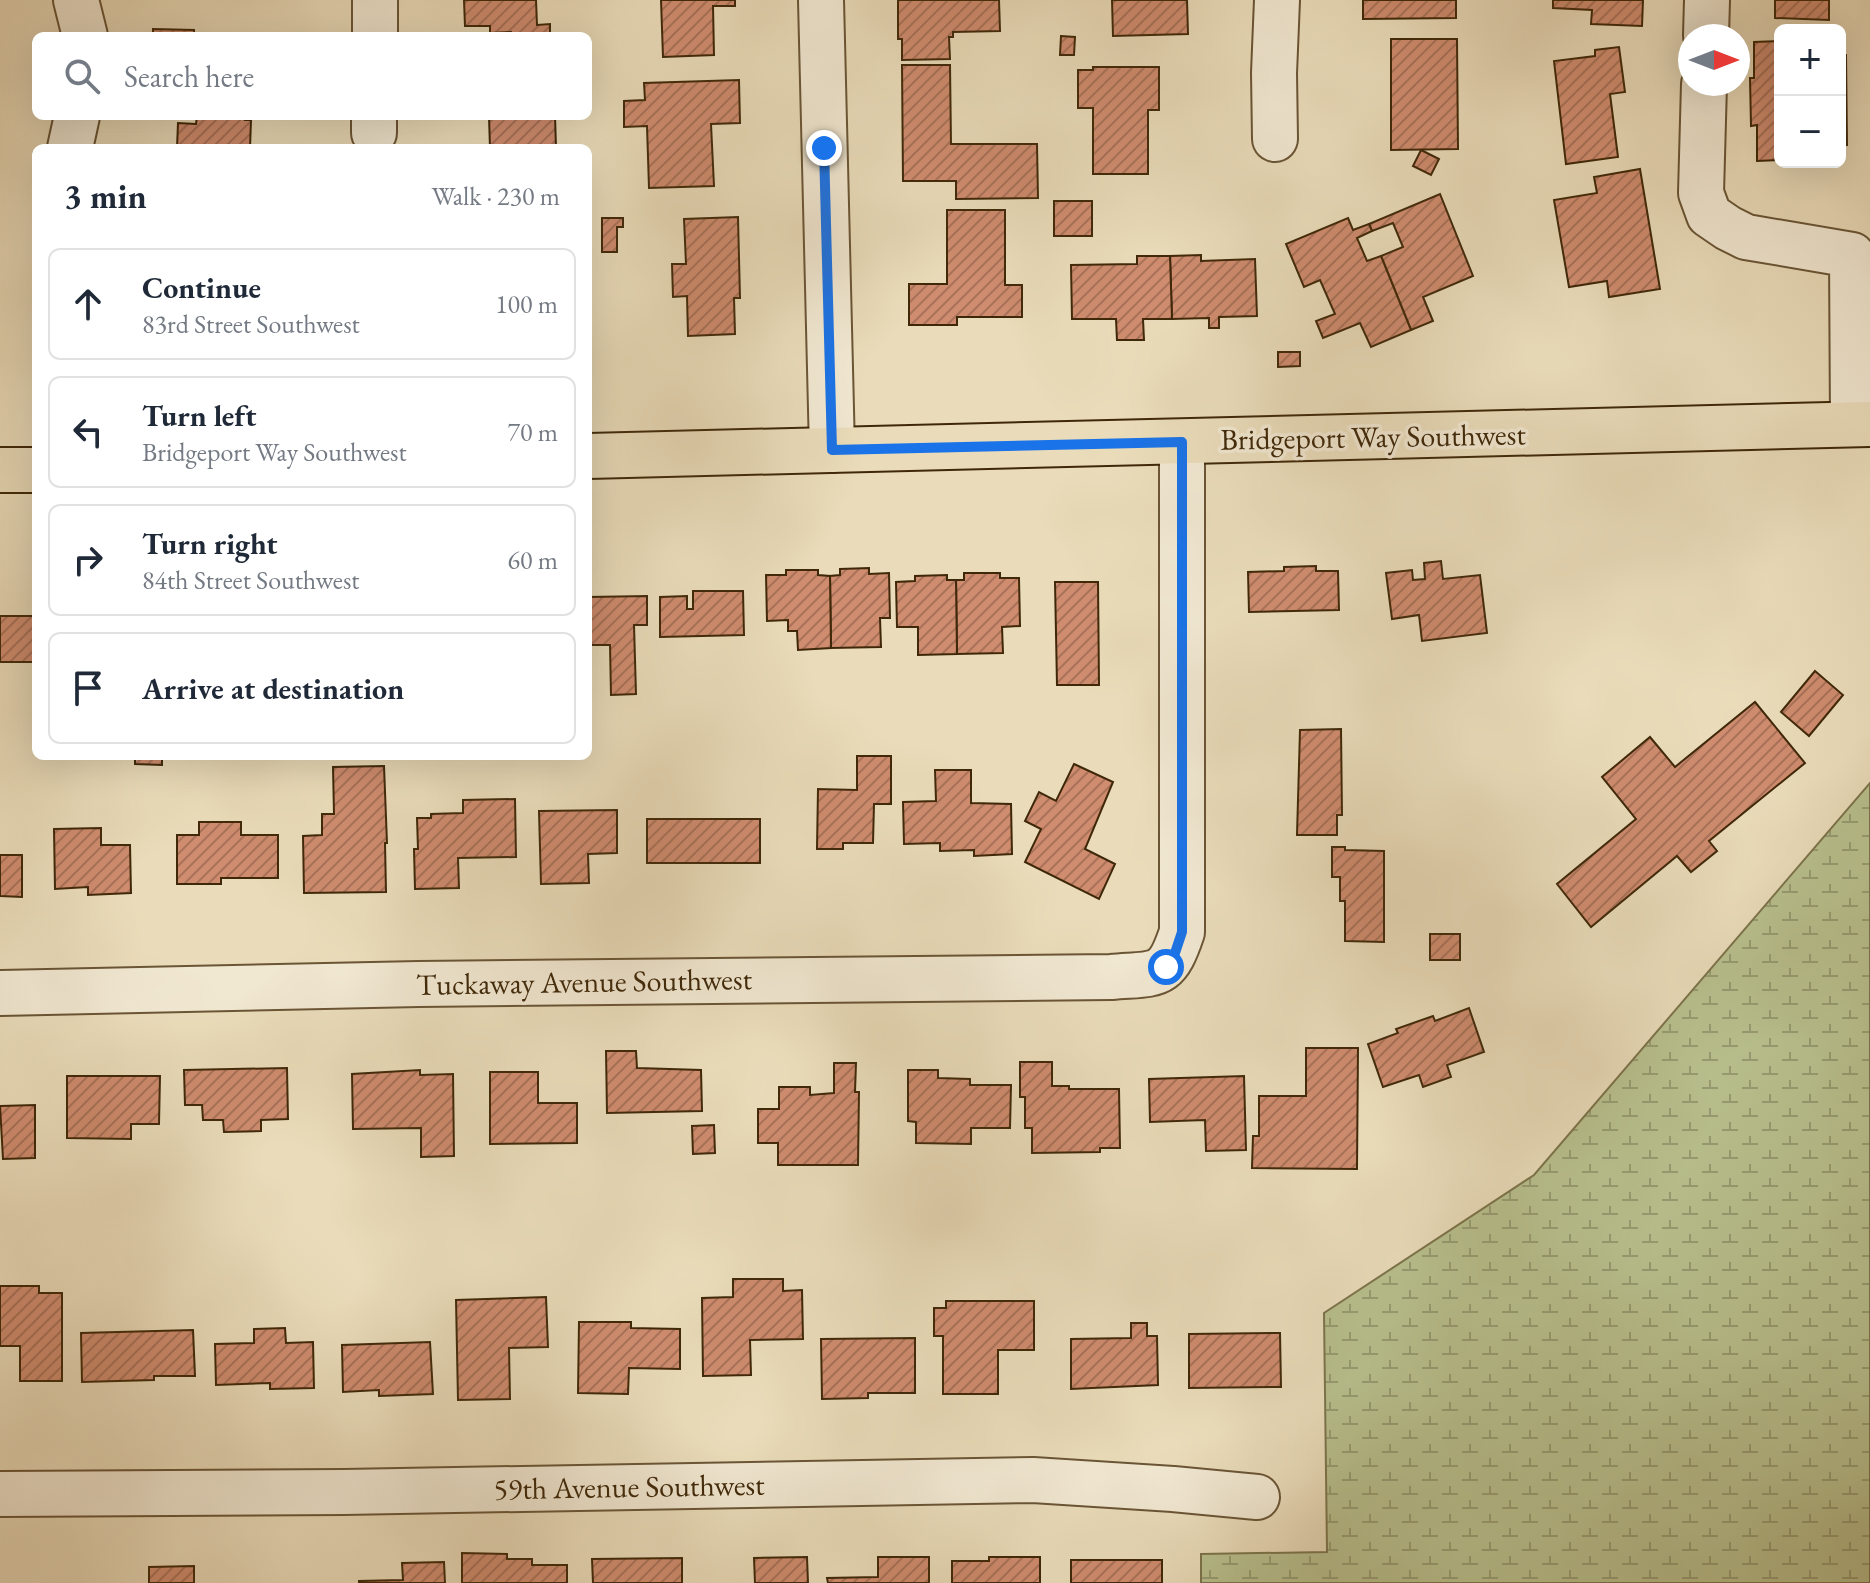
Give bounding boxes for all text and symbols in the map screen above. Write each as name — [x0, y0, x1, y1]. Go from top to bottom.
north arrow — [1678, 24, 1750, 96]
map controls — [1774, 24, 1846, 168]
button: + — [1774, 24, 1846, 96]
search box — [32, 32, 592, 120]
icon: search — [60, 54, 104, 98]
text: Search here — [124, 57, 254, 96]
button: − — [1774, 96, 1846, 168]
route end — [806, 130, 842, 166]
text: 3 min — [64, 174, 147, 218]
text: Walk · 230 m — [432, 179, 560, 213]
text: Continue — [142, 268, 261, 307]
icon: ahead — [66, 282, 110, 326]
text: 100 m — [495, 287, 558, 321]
text: 83rd Street Southwest — [142, 307, 360, 341]
text: Turn left — [142, 396, 256, 435]
icon: left — [66, 410, 110, 454]
street label: Bridgeport Way Southwest — [1220, 414, 1527, 459]
text: 70 m — [508, 415, 558, 449]
text: Bridgeport Way Southwest — [142, 435, 407, 469]
text: Turn right — [142, 524, 278, 563]
icon: right — [66, 538, 110, 582]
text: 60 m — [508, 543, 558, 577]
text: 84th Street Southwest — [142, 563, 359, 597]
icon: arrive — [66, 666, 110, 710]
text: Arrive at destination — [142, 669, 404, 708]
route start — [1148, 949, 1184, 985]
street label: Tuckaway Avenue Southwest — [416, 959, 753, 1004]
street label: 59th Avenue Southwest — [493, 1465, 765, 1508]

